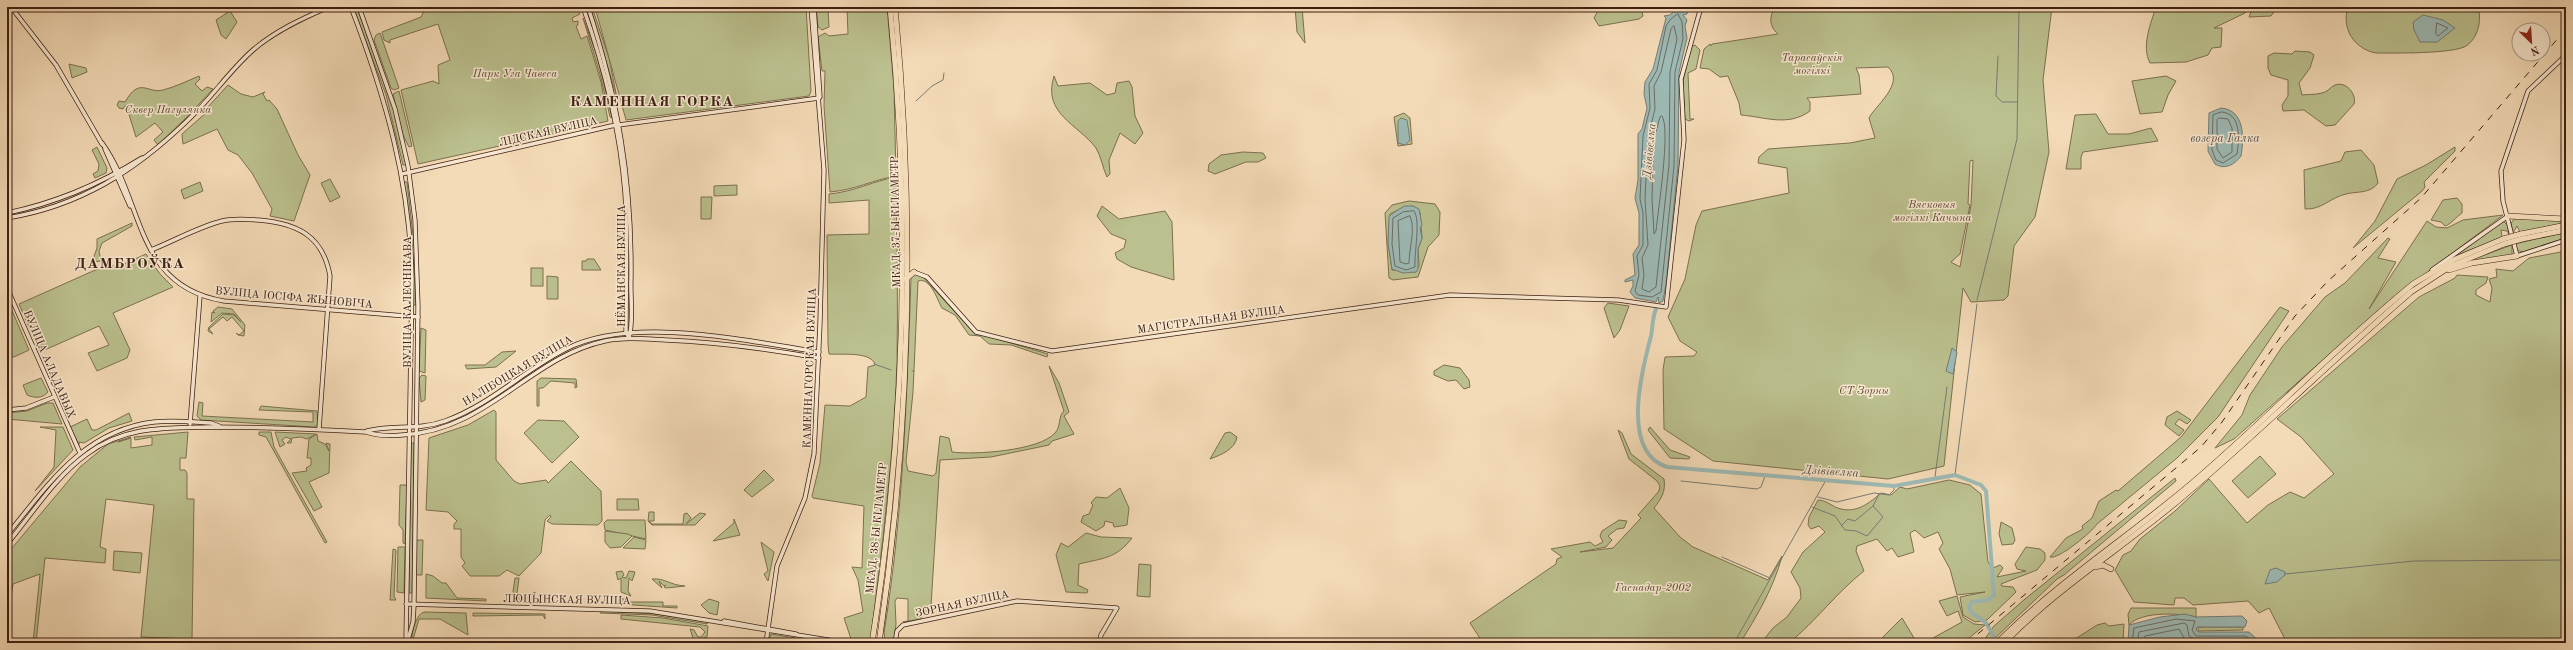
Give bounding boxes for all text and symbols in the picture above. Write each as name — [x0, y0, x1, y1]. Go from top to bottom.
north arrow — [2511, 22, 2551, 62]
text: N — [2528, 43, 2541, 57]
park label: Тарасаўскія могілкі — [1781, 53, 1843, 77]
park label: Парк Уга Чавеса — [472, 69, 557, 80]
district label: КАМЕННАЯ ГОРКА — [570, 95, 734, 110]
park label: Сквер Пагулянка — [125, 105, 211, 116]
street label: ЛІДСКАЯ ВУЛІЦА — [498, 116, 599, 149]
water label: Дзівівелка — [1641, 122, 1658, 182]
water label: возера Галка — [2190, 133, 2260, 145]
street label: МКАД, 37-Ы КІЛАМЕТР — [890, 156, 903, 288]
park label: Вясковыя могілкі Качына — [1893, 200, 1971, 224]
street label: НЁМАНСКАЯ ВУЛІЦА — [615, 204, 628, 327]
street label: ВУЛІЦА КАЛЕСНІКАВА — [403, 235, 414, 368]
district label: ДАМБРОЎКА — [75, 254, 185, 272]
street label: ВУЛІЦА ІОСІФА ЖЫНОВІЧА — [214, 286, 374, 311]
street label: КАМЕННАГОРСКАЯ ВУЛІЦА — [802, 287, 819, 449]
street label: МАГІСТРАЛЬНАЯ ВУЛІЦА — [1137, 305, 1286, 336]
street label: ВУЛІЦА АЛАДАВЫХ — [21, 309, 76, 420]
street label: НАЛІБОЦКАЯ ВУЛІЦА — [461, 334, 575, 409]
park label: СТ Зорны — [1839, 385, 1889, 397]
street label: МКАД, 38-Ы КІЛАМЕТР — [865, 462, 890, 594]
water label: Дзівівелка — [1800, 464, 1860, 480]
park label: Гаспадар-2002 — [1614, 583, 1692, 594]
street label: ЗОРНАЯ ВУЛІЦА — [915, 589, 1011, 620]
street label: ЛЮЦЫНСКАЯ ВУЛІЦА — [503, 594, 631, 607]

